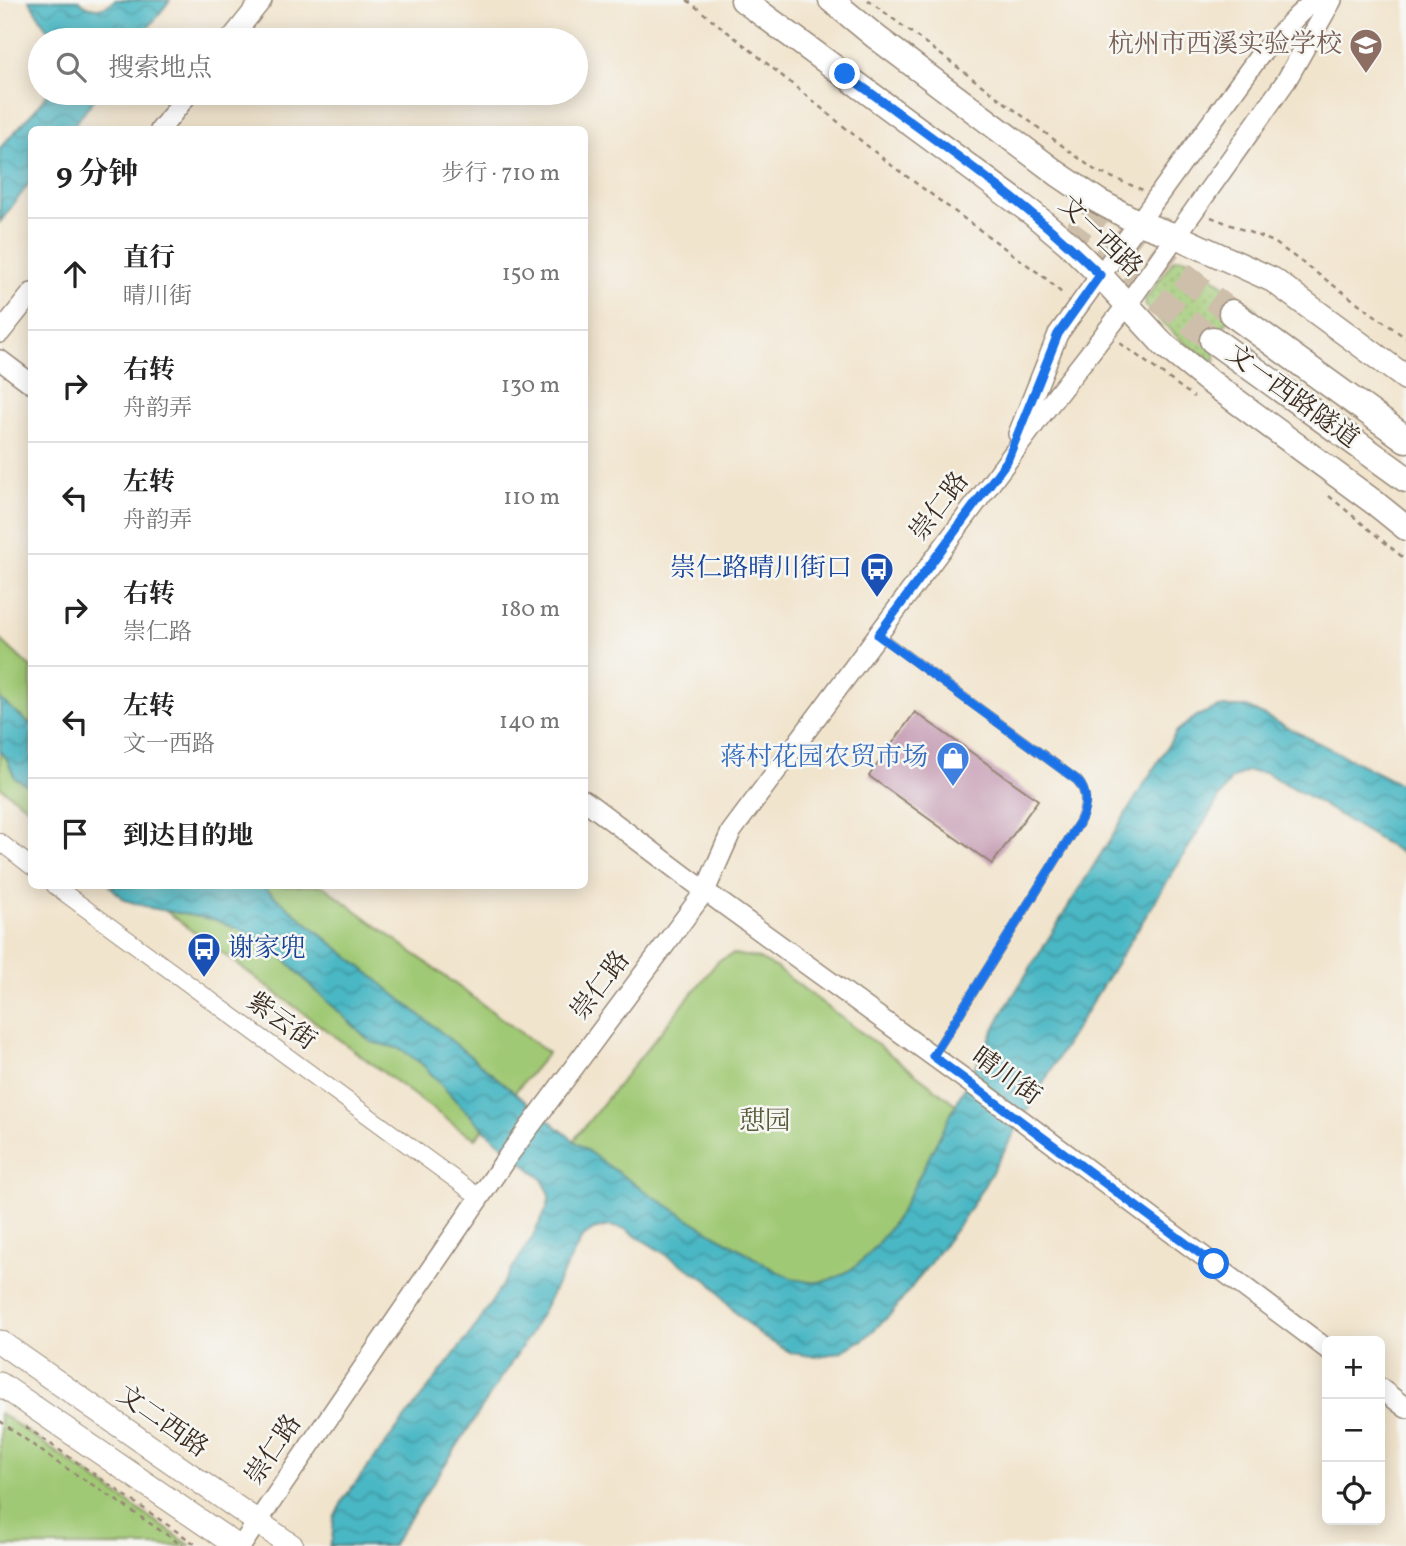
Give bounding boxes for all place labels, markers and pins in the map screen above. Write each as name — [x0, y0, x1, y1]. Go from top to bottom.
school or university icon: 杭州市西溪实验学校 — [1347, 26, 1385, 75]
place label: 杭州市西溪实验学校 — [1108, 27, 1342, 63]
bus stop icon: 崇仁路晴川街口 — [858, 550, 896, 599]
place label: 崇仁路晴川街口 — [670, 551, 852, 587]
shop icon: 蒋村花园农贸市场 — [934, 739, 972, 788]
place label: 蒋村花园农贸市场 — [720, 740, 928, 776]
bus stop icon: 谢家兜 — [185, 930, 223, 979]
place label: 谢家兜 — [228, 931, 306, 967]

